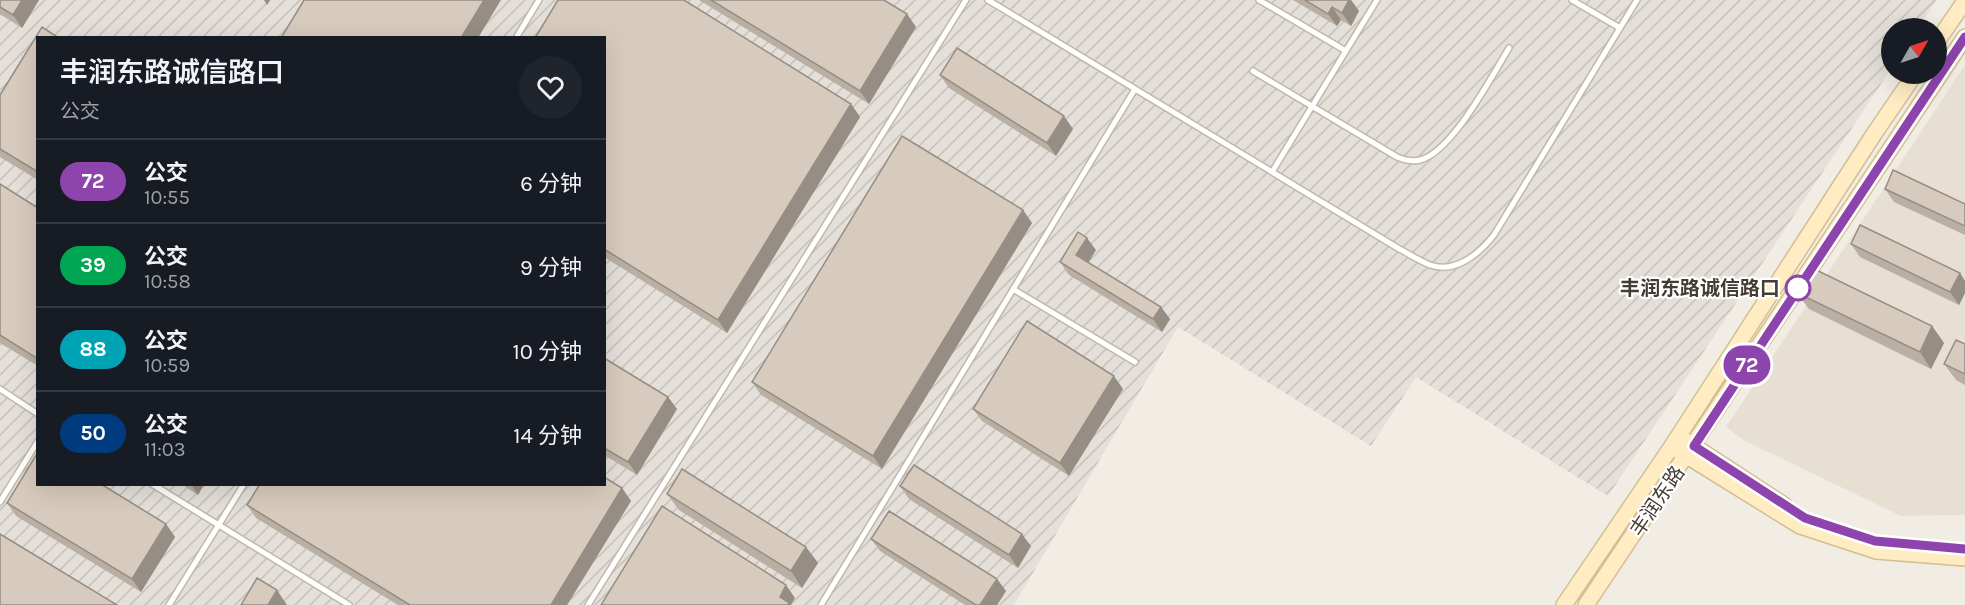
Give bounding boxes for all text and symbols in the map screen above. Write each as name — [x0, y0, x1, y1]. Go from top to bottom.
north arrow — [1881, 18, 1947, 84]
map controls — [1881, 18, 1947, 84]
text: 丰润东路诚信路口 — [60, 56, 284, 89]
button: heart — [519, 56, 582, 119]
text: 公交 — [60, 100, 100, 123]
text: 公交 — [144, 160, 188, 186]
text: 72 — [81, 169, 105, 193]
text: 6 分钟 — [520, 171, 582, 197]
text: 10:55 — [144, 186, 190, 209]
text: 公交 — [144, 244, 188, 270]
text: 39 — [80, 253, 106, 277]
text: 9 分钟 — [520, 255, 582, 281]
text: 10:58 — [144, 270, 191, 293]
marker: 丰润东路诚信路口 — [1785, 275, 1811, 301]
place label: 丰润东路诚信路口 — [1620, 277, 1780, 300]
text: 公交 — [144, 328, 188, 354]
text: 88 — [79, 337, 107, 361]
text: 10 分钟 — [512, 339, 582, 365]
line badge: 72 — [1720, 346, 1774, 385]
text: 72 — [1735, 353, 1759, 377]
text: 10:59 — [144, 354, 190, 377]
text: 公交 — [144, 412, 188, 438]
text: 50 — [80, 421, 106, 445]
text: 14 分钟 — [513, 423, 582, 449]
text: 11:03 — [144, 438, 186, 461]
street label: 丰润东路 — [1626, 462, 1689, 541]

